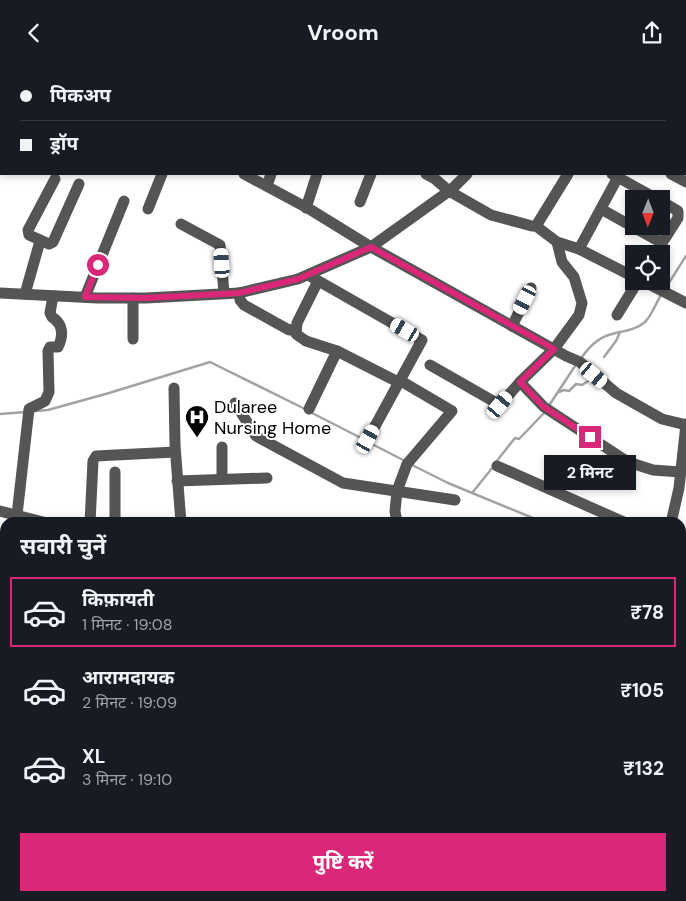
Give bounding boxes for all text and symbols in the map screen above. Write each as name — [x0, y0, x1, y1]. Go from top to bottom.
text: Vroom — [307, 18, 379, 47]
icon: back — [20, 19, 48, 47]
icon: share — [638, 19, 666, 47]
text: पिकअप — [50, 83, 111, 108]
text: ड्रॉप — [50, 131, 78, 156]
north arrow — [625, 190, 670, 235]
map controls — [625, 190, 670, 290]
button: locate — [625, 245, 670, 290]
car — [213, 248, 230, 278]
route start — [87, 254, 109, 276]
car — [511, 283, 538, 317]
car — [388, 316, 421, 344]
car — [577, 360, 610, 390]
car — [484, 389, 515, 421]
place label: Dularee Nursing Home — [214, 395, 331, 440]
hospital icon: Dularee Nursing Home — [184, 404, 210, 438]
car — [354, 422, 381, 456]
route end — [579, 426, 601, 448]
callout: 2 मिनट — [544, 455, 636, 489]
text: 2 मिनट — [567, 462, 613, 483]
text: सवारी चुनें — [20, 532, 106, 561]
text: किफ़ायती — [82, 587, 154, 612]
icon: car — [22, 590, 67, 635]
text: ₹78 — [630, 600, 664, 625]
text: 1 मिनट · 19:08 — [82, 614, 173, 635]
text: आरामदायक — [82, 665, 174, 690]
icon: car — [22, 668, 67, 713]
text: ₹105 — [620, 678, 664, 703]
text: 2 मिनट · 19:09 — [82, 692, 177, 713]
text: XL — [82, 744, 105, 769]
icon: car — [22, 746, 67, 791]
text: ₹132 — [623, 756, 664, 781]
text: 3 मिनट · 19:10 — [82, 769, 172, 790]
button: पुष्टि करें — [20, 833, 666, 891]

